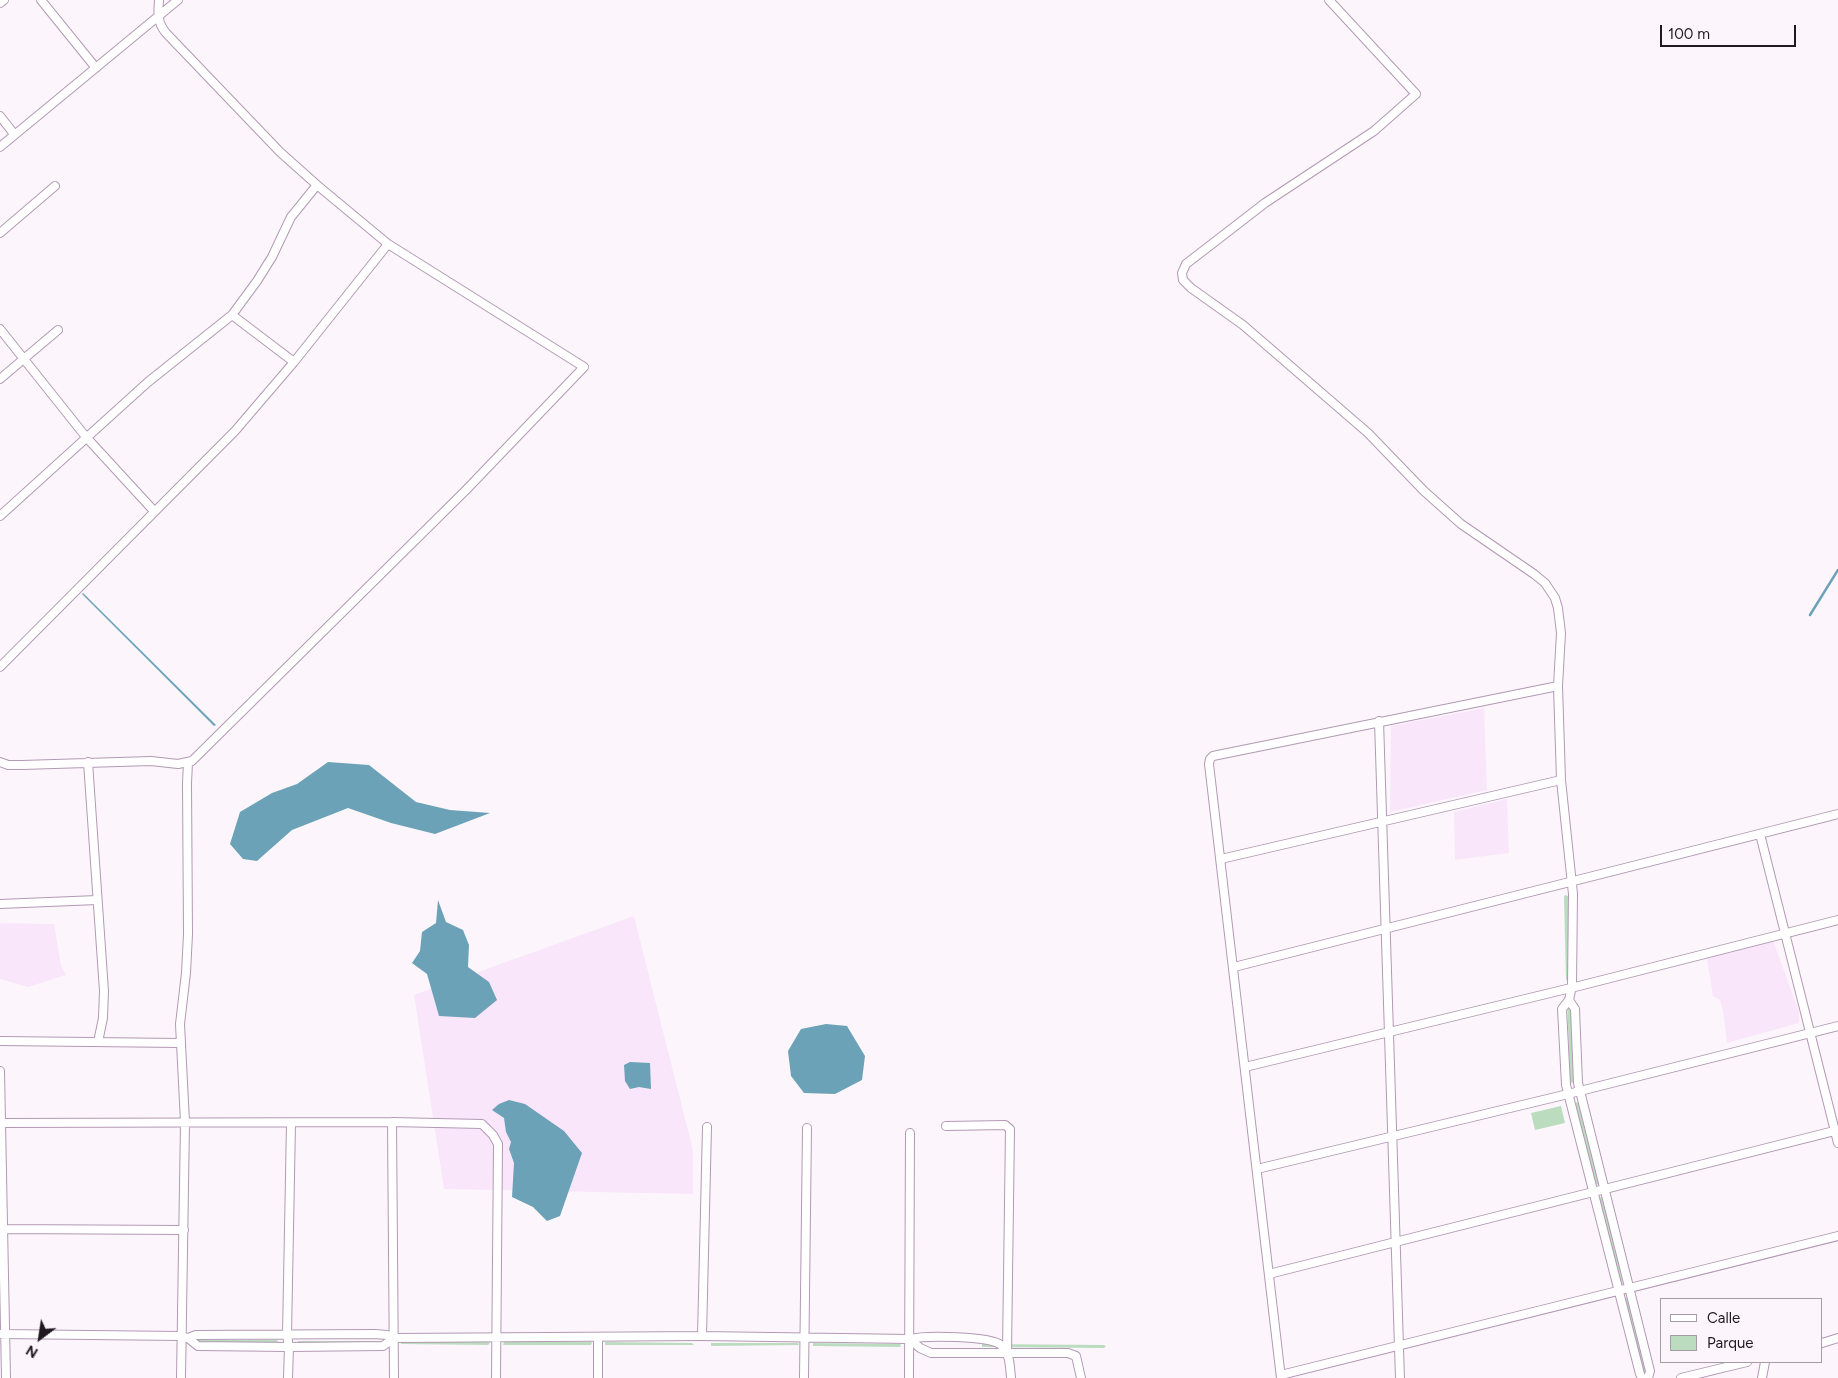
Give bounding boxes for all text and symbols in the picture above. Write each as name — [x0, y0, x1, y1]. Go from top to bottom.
scale bar — [1663, 15, 1799, 47]
text: 100 m — [1668, 25, 1710, 43]
legend — [1660, 1298, 1823, 1363]
text: Calle — [1707, 1309, 1740, 1327]
north arrow — [15, 1313, 65, 1363]
text: Parque — [1707, 1334, 1754, 1352]
text: N — [23, 1341, 41, 1361]

